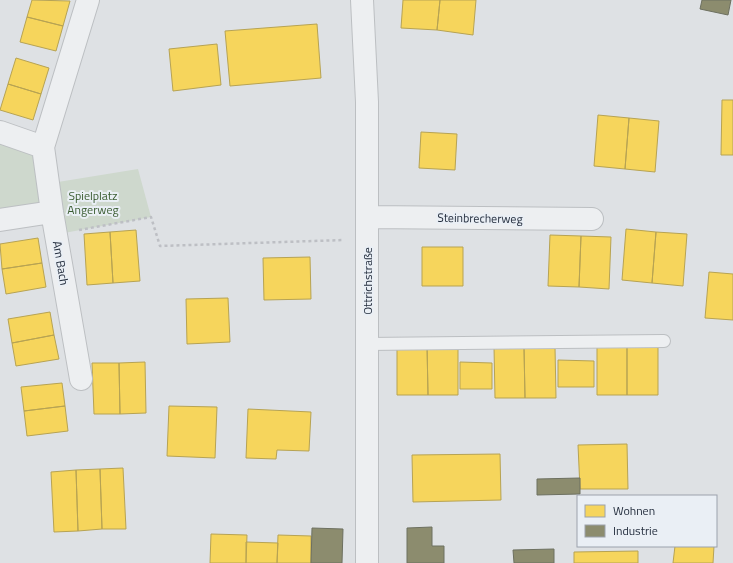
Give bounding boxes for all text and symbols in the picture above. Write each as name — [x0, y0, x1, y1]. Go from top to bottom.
park label: Spielplatz Angerweg — [67, 186, 119, 219]
street label: Steinbrecherweg — [437, 208, 523, 228]
street label: Am Bach — [48, 239, 74, 287]
street label: Ottrichstraße — [358, 247, 377, 315]
legend — [577, 495, 717, 547]
text: Wohnen — [613, 501, 655, 520]
text: Industrie — [613, 521, 658, 540]

